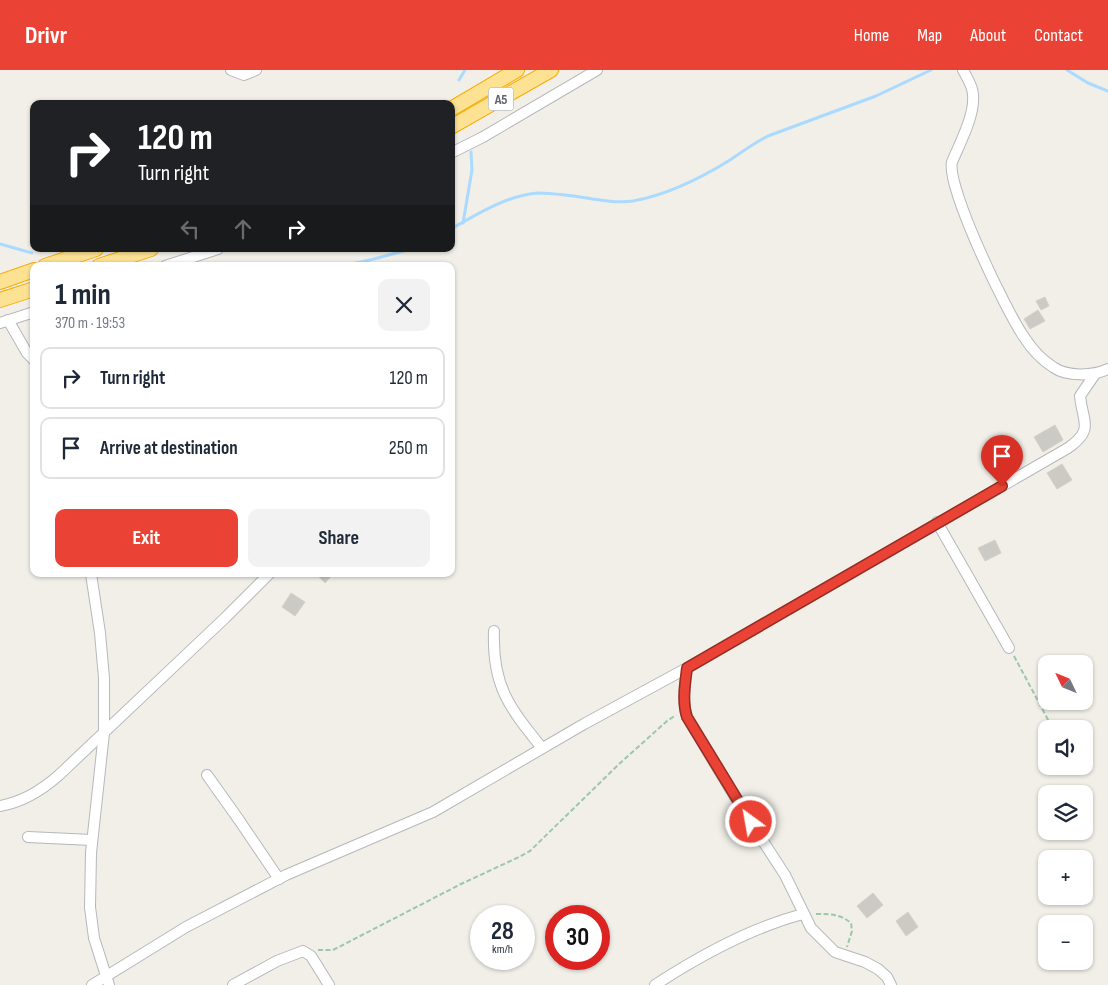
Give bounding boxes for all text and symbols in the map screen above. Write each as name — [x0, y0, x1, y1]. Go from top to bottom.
text: Drivr — [25, 21, 67, 50]
text: Home — [854, 25, 889, 46]
text: Map — [917, 25, 942, 46]
text: About — [970, 25, 1006, 46]
text: Contact — [1034, 25, 1083, 46]
road number: Α5 — [488, 88, 514, 110]
text: 120 m — [138, 117, 213, 160]
icon: right — [55, 120, 120, 185]
text: Turn right — [138, 160, 209, 187]
icon: left — [176, 215, 204, 243]
icon: ahead — [229, 215, 257, 243]
icon: right — [282, 215, 310, 243]
text: 1 min — [55, 277, 111, 313]
button: close — [378, 279, 430, 331]
text: 370 m · 19:53 — [55, 314, 125, 333]
icon: right — [57, 364, 85, 392]
text: Turn right — [100, 367, 165, 390]
text: 120 m — [390, 367, 428, 390]
icon: arrive — [57, 434, 85, 462]
pin — [981, 435, 1023, 486]
text: Arrive at destination — [100, 437, 238, 460]
text: 250 m — [389, 437, 428, 460]
icon: arrive — [988, 442, 1016, 470]
button: Exit — [55, 509, 238, 567]
button: Share — [248, 509, 430, 567]
north arrow — [1038, 655, 1092, 710]
map controls — [1038, 655, 1093, 970]
button: sound — [1038, 720, 1093, 775]
button: layers — [1038, 785, 1093, 840]
position arrow — [724, 795, 776, 847]
button: + — [1038, 850, 1093, 905]
speed limit sign: 30 — [545, 905, 610, 970]
button: − — [1038, 915, 1093, 970]
text: 28 — [491, 916, 514, 947]
text: km/h — [492, 942, 513, 957]

